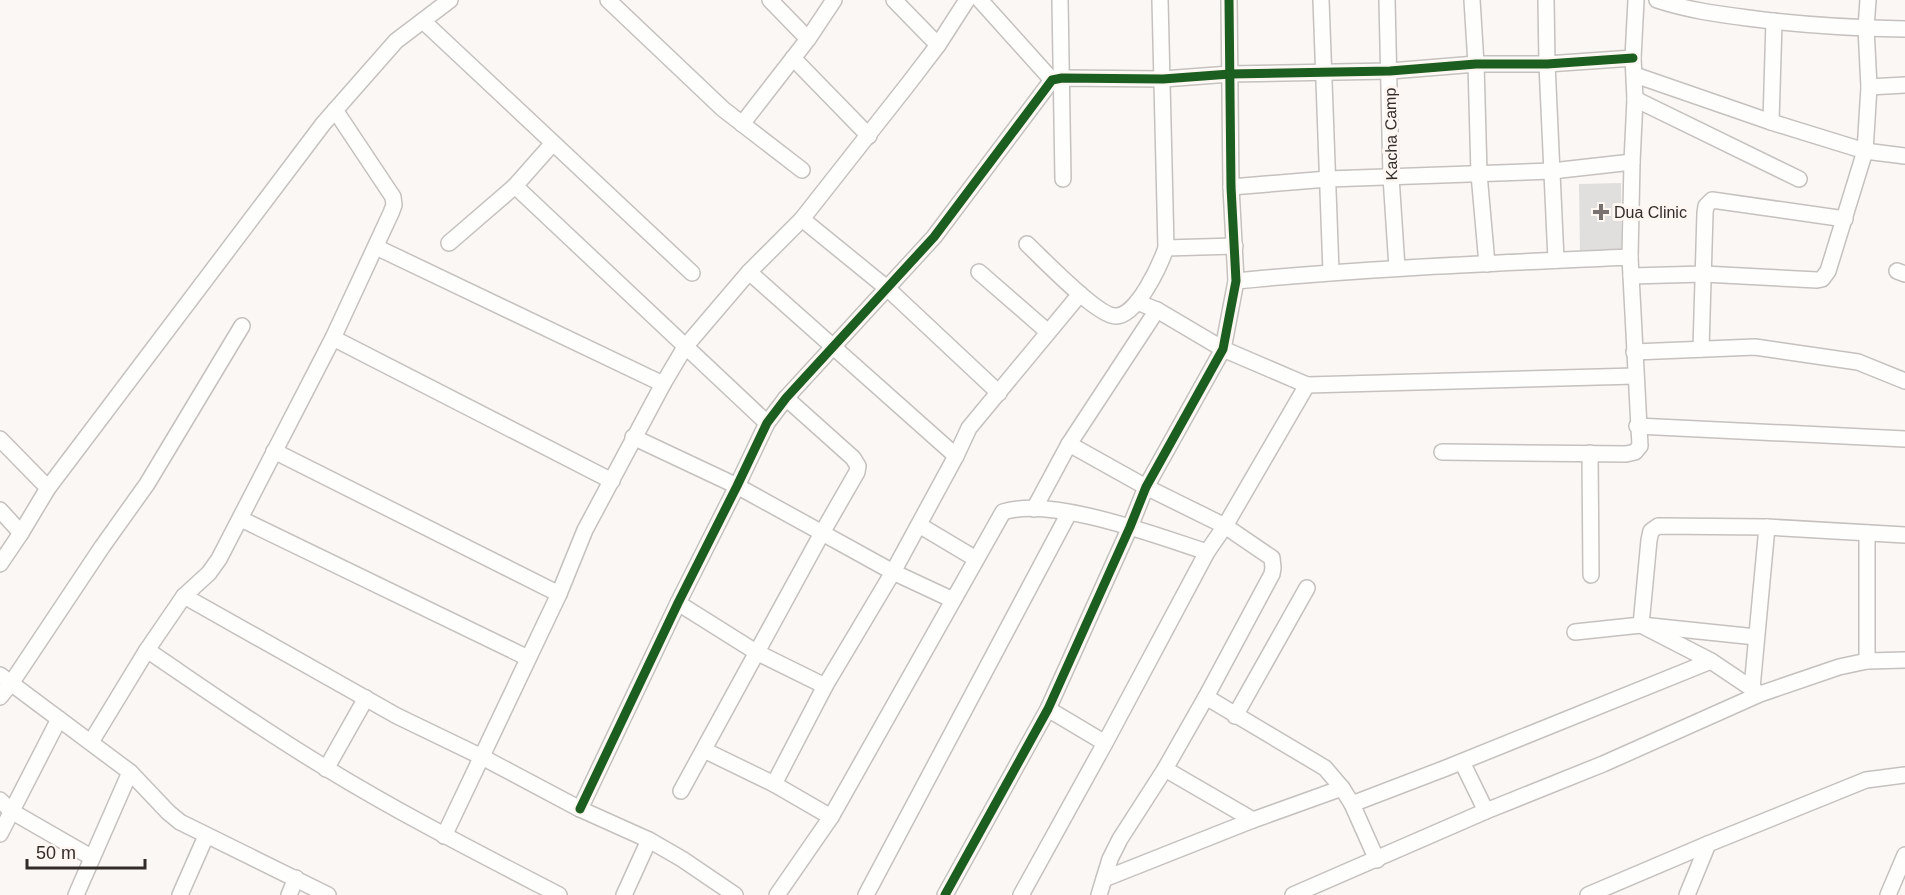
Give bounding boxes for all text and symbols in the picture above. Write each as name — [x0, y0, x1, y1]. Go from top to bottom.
street label: Kacha Camp — [1382, 88, 1400, 180]
marker: Dua Clinic — [1592, 203, 1610, 221]
place label: Dua Clinic — [1614, 204, 1687, 221]
scale bar — [27, 832, 146, 870]
text: 50 m — [36, 843, 76, 863]

